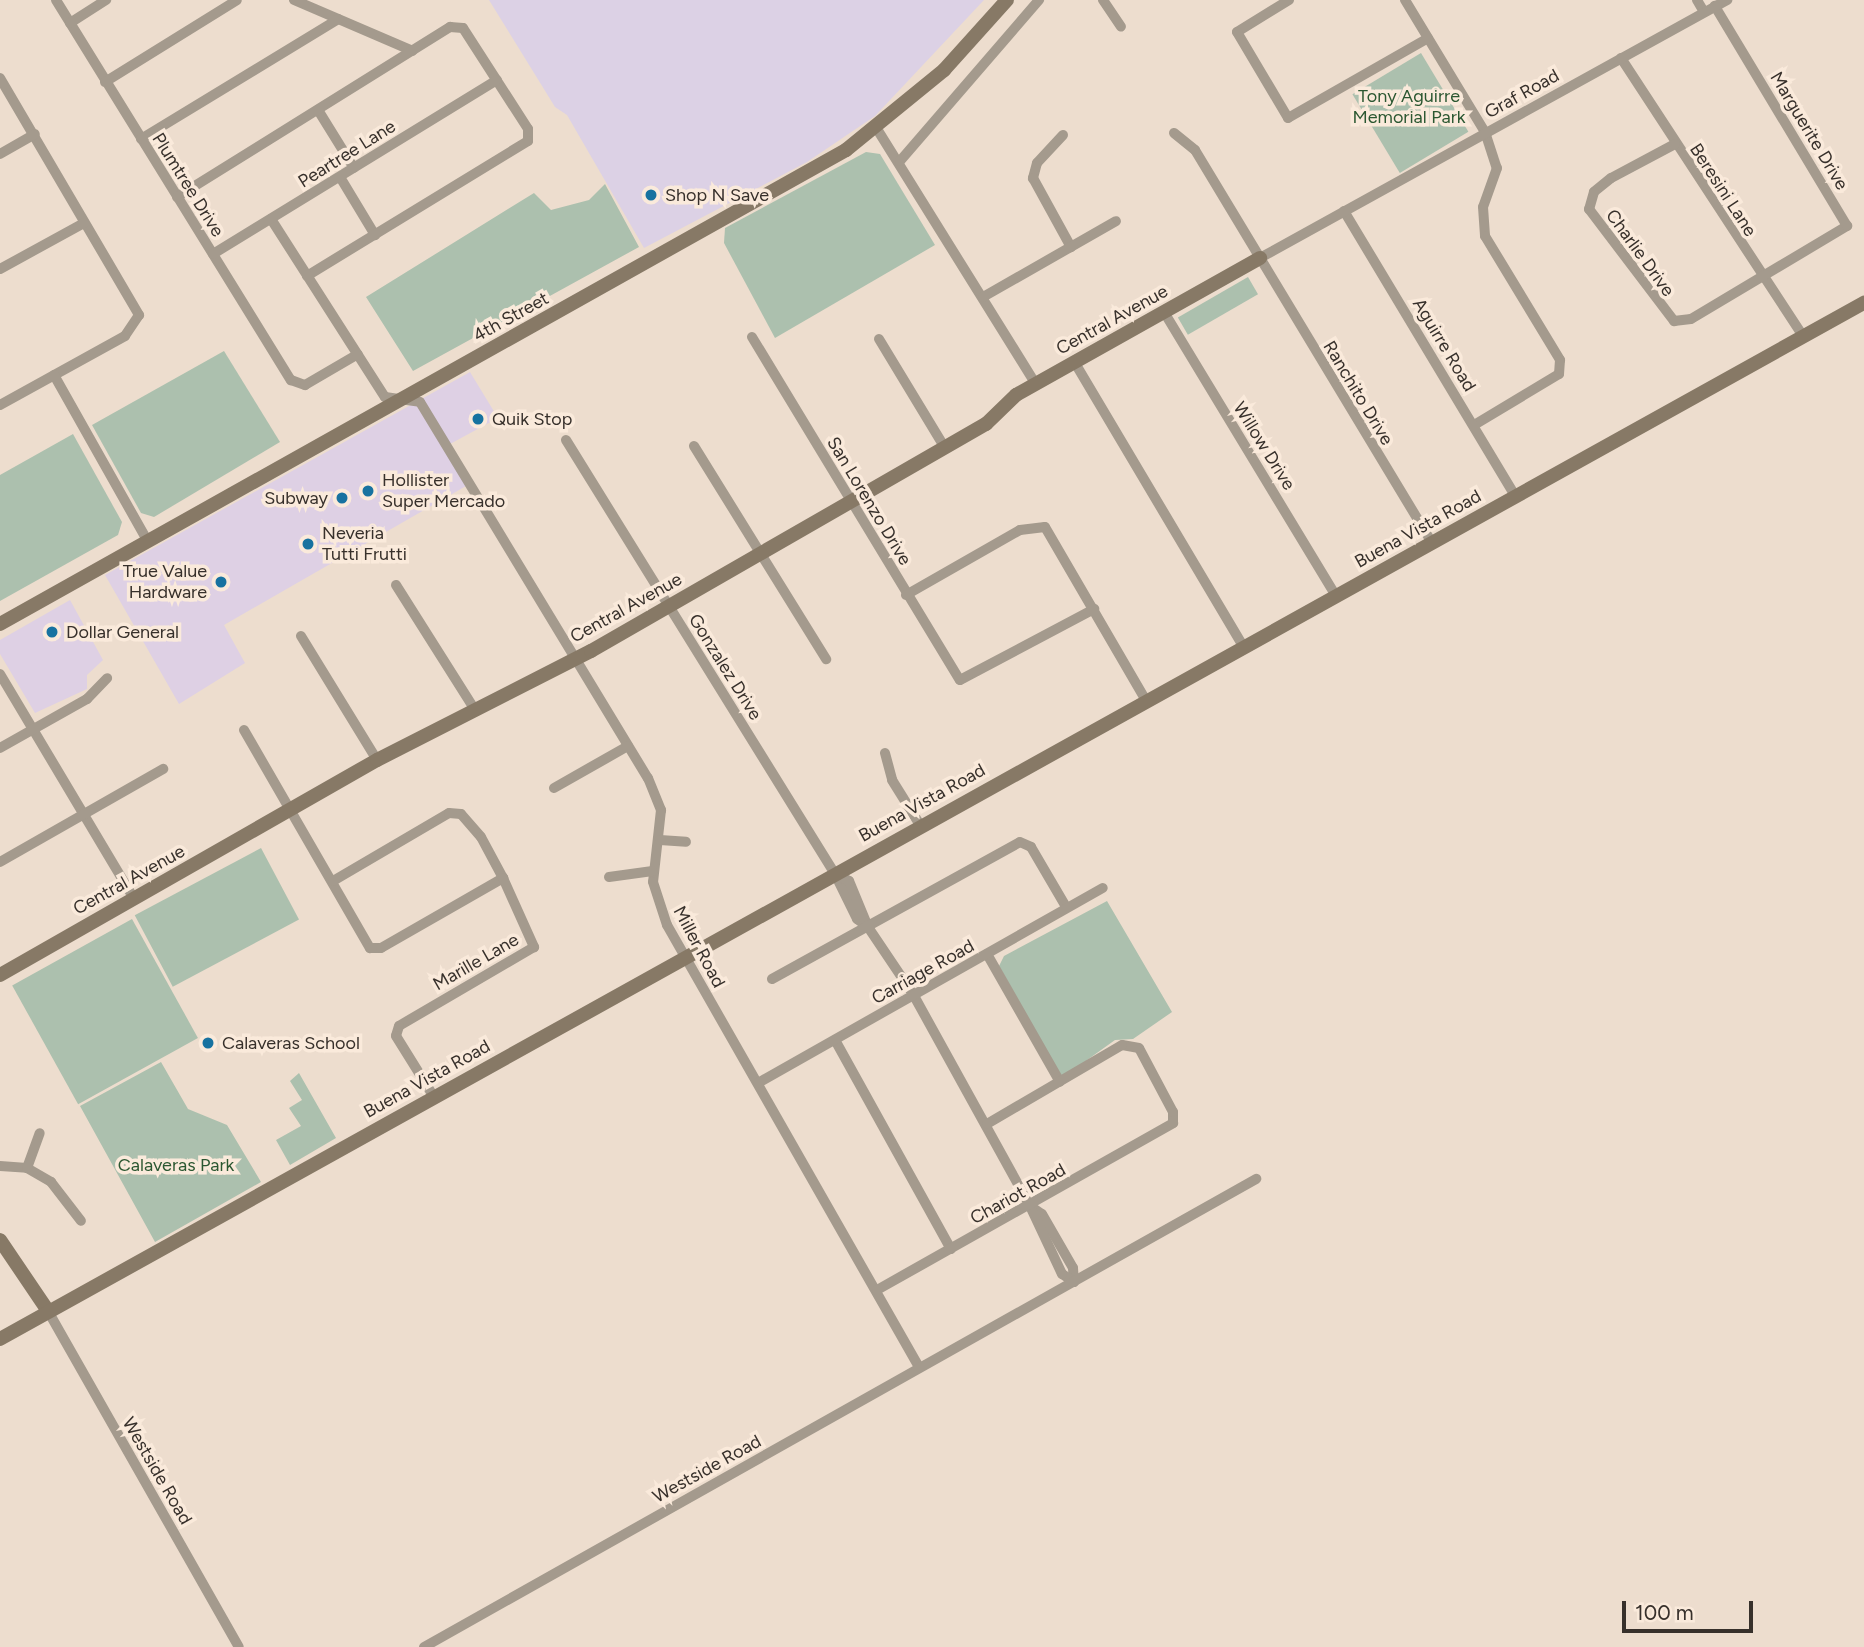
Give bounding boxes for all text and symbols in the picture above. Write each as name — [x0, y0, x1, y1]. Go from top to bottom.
street label: Graf Road — [1481, 65, 1563, 123]
street label: Marguerite Drive — [1765, 68, 1853, 194]
park label: Tony Aguirre Memorial Park — [1353, 86, 1465, 128]
street label: Peartree Lane — [294, 116, 400, 192]
street label: Plumtree Drive — [147, 129, 229, 241]
street label: Beresini Lane — [1685, 140, 1761, 240]
place label: Shop N Save — [665, 184, 769, 206]
marker: Shop N Save — [643, 187, 659, 203]
street label: Charlie Drive — [1601, 205, 1679, 301]
street label: Central Avenue — [1052, 280, 1172, 360]
street label: 4th Street — [470, 287, 552, 347]
street label: Aguirre Road — [1408, 295, 1480, 395]
street label: Ranchito Drive — [1318, 337, 1398, 449]
street label: Willow Drive — [1228, 398, 1300, 494]
place label: Quik Stop — [492, 408, 572, 430]
marker: Quik Stop — [470, 411, 486, 427]
street label: San Lorenzo Drive — [822, 433, 916, 569]
place label: Hollister Super Mercado — [382, 470, 505, 512]
marker: Hollister Super Mercado — [360, 483, 376, 499]
street label: Buena Vista Road — [1351, 485, 1485, 573]
place label: Subway — [264, 487, 328, 509]
marker: Subway — [334, 490, 350, 506]
place label: Neveria Tutti Frutti — [322, 523, 407, 566]
marker: Neveria Tutti Frutti — [300, 536, 316, 552]
place label: True Value Hardware — [123, 561, 207, 604]
street label: Central Avenue — [566, 568, 686, 648]
marker: True Value Hardware — [213, 574, 229, 590]
street label: Gonzalez Drive — [684, 610, 766, 724]
place label: Dollar General — [66, 621, 179, 643]
marker: Dollar General — [44, 624, 60, 640]
street label: Buena Vista Road — [855, 759, 989, 847]
street label: Central Avenue — [69, 840, 189, 920]
street label: Miller Road — [669, 903, 729, 991]
street label: Marille Lane — [429, 929, 523, 995]
street label: Carriage Road — [868, 935, 978, 1009]
place label: Calaveras School — [222, 1032, 360, 1054]
marker: Calaveras School — [200, 1035, 216, 1051]
street label: Buena Vista Road — [360, 1035, 494, 1123]
park label: Calaveras Park — [118, 1154, 234, 1176]
street label: Chariot Road — [967, 1159, 1069, 1229]
street label: Westside Road — [118, 1413, 196, 1529]
street label: Westside Road — [649, 1430, 765, 1508]
scale bar — [1626, 1588, 1757, 1632]
text: 100 m — [1635, 1600, 1694, 1625]

